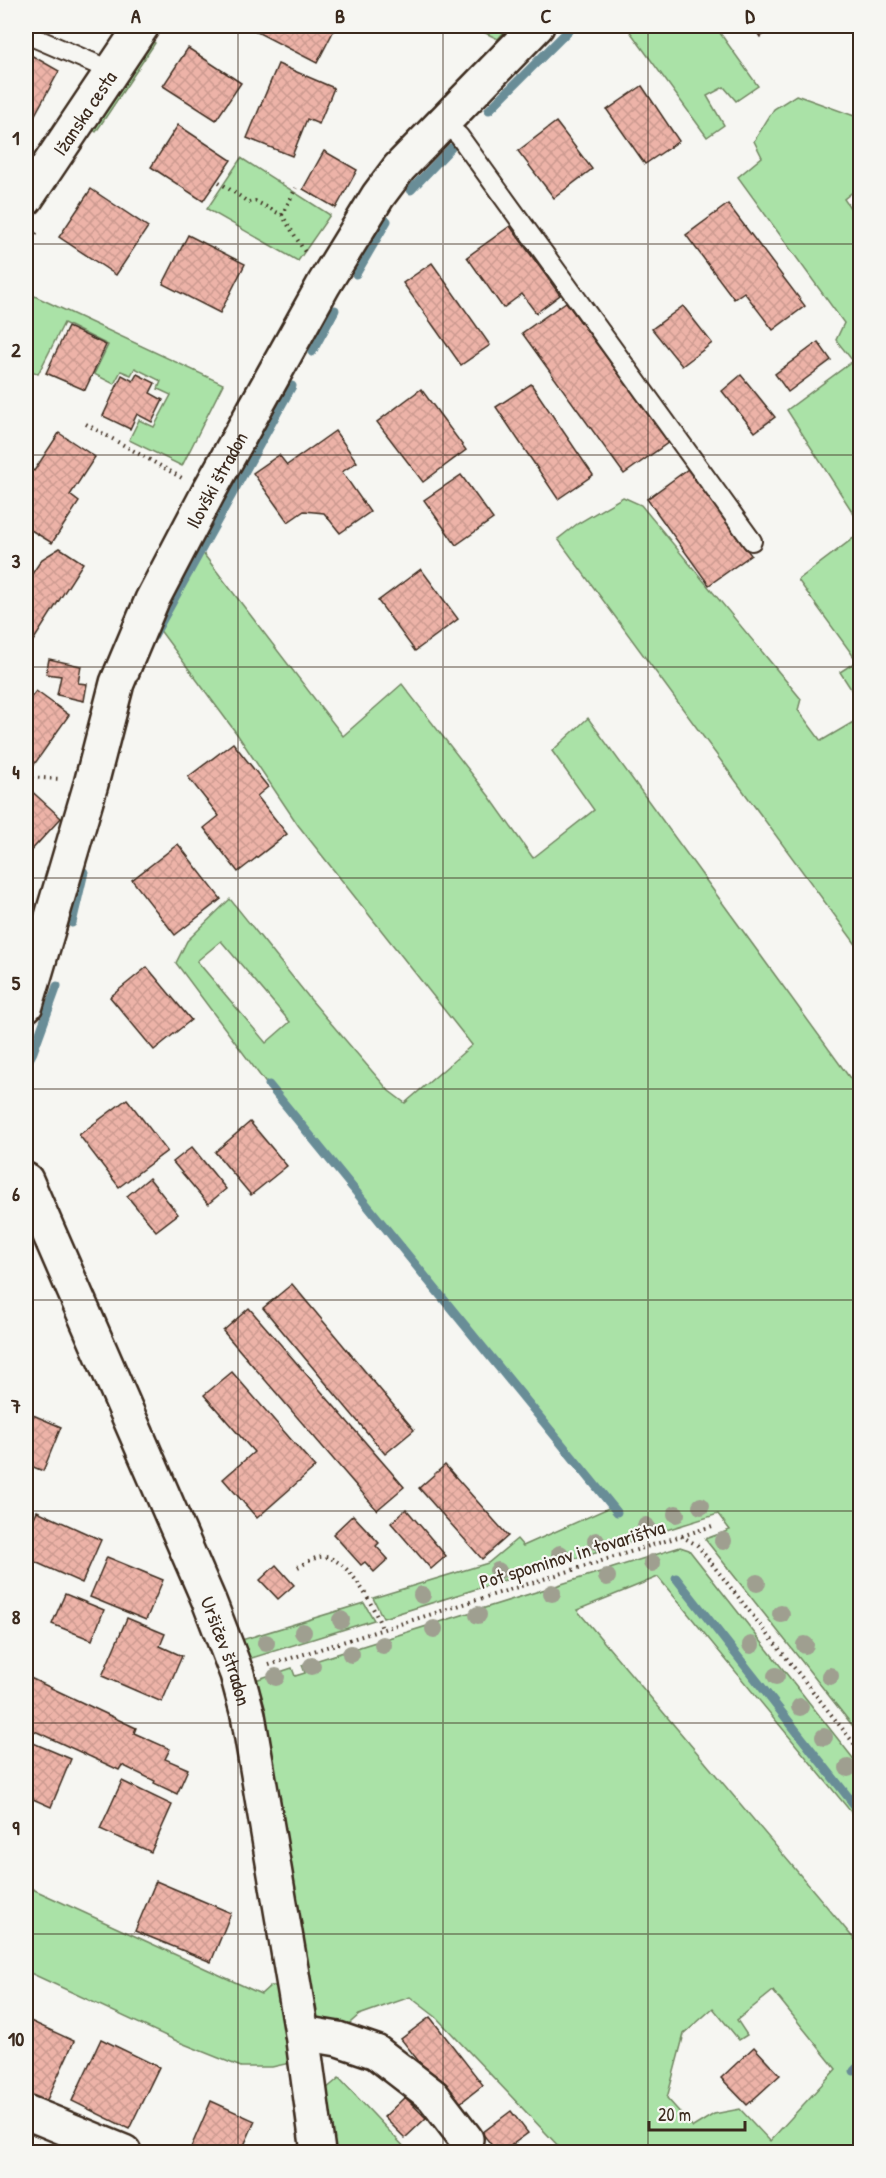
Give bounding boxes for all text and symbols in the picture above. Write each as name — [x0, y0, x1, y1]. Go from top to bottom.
text: A — [131, 2, 141, 29]
text: B — [335, 2, 345, 29]
text: C — [541, 2, 552, 29]
text: D — [745, 2, 755, 29]
street label: Ižanska cesta — [46, 65, 122, 160]
text: 1 — [12, 124, 20, 151]
text: 2 — [11, 336, 21, 363]
street label: Ilovški štradon — [179, 426, 253, 533]
text: 3 — [12, 547, 21, 574]
text: 4 — [12, 758, 20, 785]
text: 5 — [12, 969, 21, 996]
text: 6 — [12, 1180, 20, 1207]
text: 7 — [10, 1392, 21, 1419]
street label: Pot spominov in tovarištva — [476, 1513, 668, 1595]
street label: Uršičev štradon — [195, 1592, 258, 1708]
text: 8 — [12, 1603, 21, 1630]
text: 9 — [12, 1814, 20, 1841]
text: 10 — [8, 2025, 24, 2052]
scale bar — [649, 2094, 745, 2132]
text: 20 m — [658, 2102, 691, 2127]

